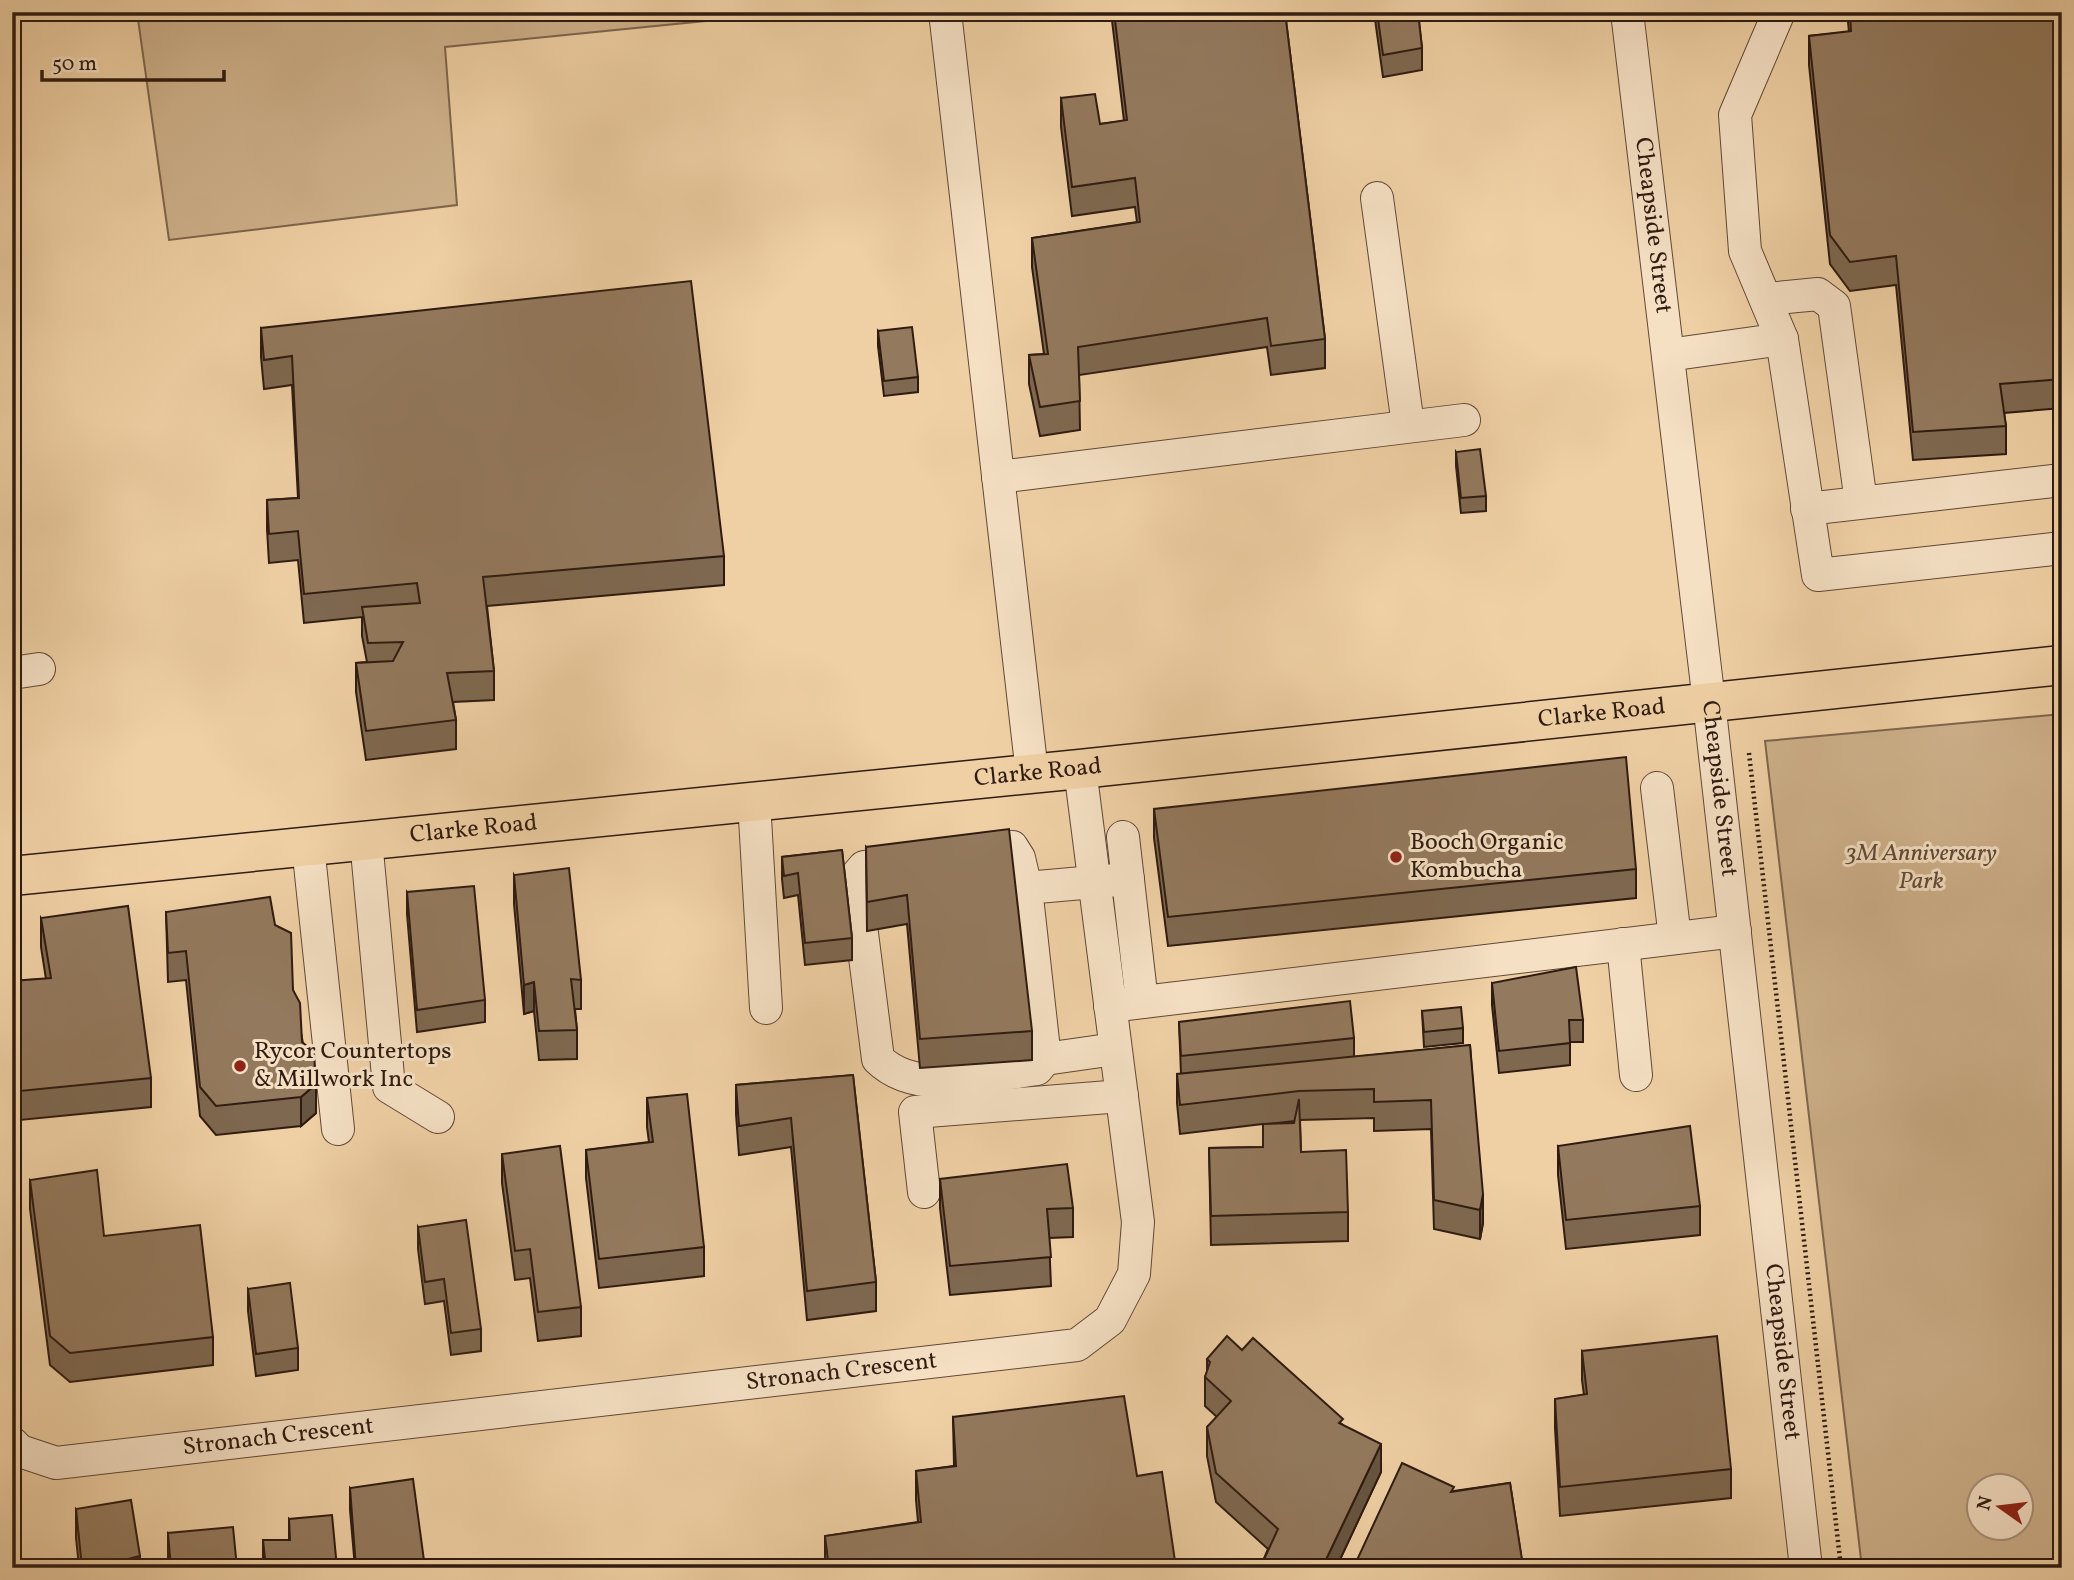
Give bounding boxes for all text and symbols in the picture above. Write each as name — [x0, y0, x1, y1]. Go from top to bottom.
scale bar — [42, 38, 224, 82]
text: 50 m — [52, 50, 97, 79]
street label: Cheapside Street — [1625, 135, 1680, 316]
street label: Clarke Road — [1536, 690, 1667, 737]
street label: Cheapside Street — [1692, 699, 1745, 879]
street label: Clarke Road — [972, 750, 1103, 797]
street label: Clarke Road — [408, 806, 539, 853]
place label: Booch Organic Kombucha — [1410, 826, 1564, 888]
park label: 3M Anniversary Park — [1844, 837, 1997, 899]
marker: Booch Organic Kombucha — [1388, 849, 1404, 865]
place label: Rycor Countertops & Millwork Inc — [254, 1035, 451, 1097]
marker: Rycor Countertops & Millwork Inc — [232, 1058, 248, 1074]
street label: Cheapside Street — [1755, 1262, 1809, 1442]
street label: Stronach Crescent — [744, 1344, 939, 1400]
street label: Stronach Crescent — [181, 1409, 376, 1465]
north arrow — [1966, 1472, 2036, 1542]
text: N — [1971, 1493, 2000, 1513]

